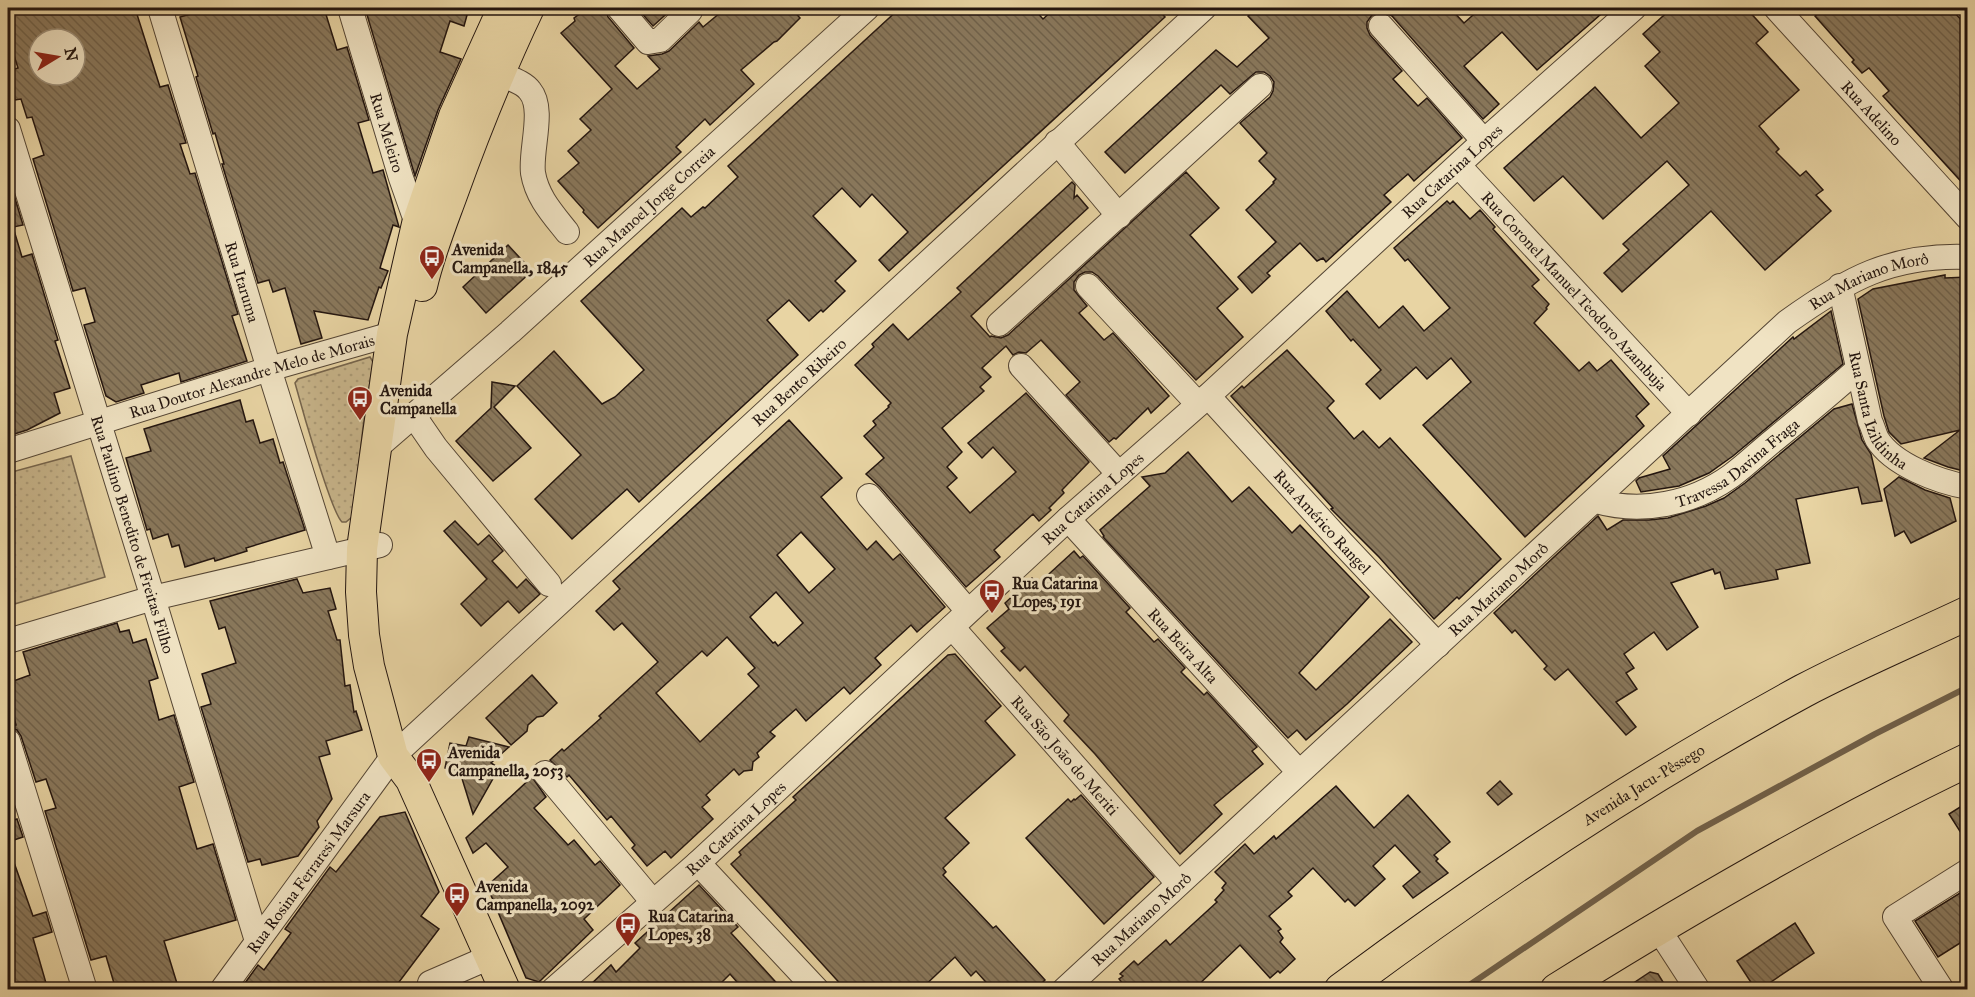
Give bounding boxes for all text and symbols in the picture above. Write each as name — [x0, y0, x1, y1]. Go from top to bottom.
north arrow — [27, 27, 87, 87]
text: N — [61, 46, 82, 63]
street label: Rua Adelino — [1837, 77, 1906, 149]
street label: Rua Meleiro — [366, 90, 408, 175]
street label: Rua Catarina Lopes — [1398, 120, 1506, 222]
street label: Rua Manoel Jorge Correia — [579, 142, 719, 271]
street label: Rua Coronel Manuel Teodoro Azambuja — [1477, 188, 1671, 395]
street label: Rua Itaruma — [221, 239, 263, 325]
place label: Avenida Campanella, 1845 — [451, 240, 568, 278]
bus stop icon: Avenida Campanella, 1845 — [417, 243, 447, 281]
street label: Rua Mariano Morô — [1805, 249, 1930, 314]
street label: Rua Doutor Alexandre Melo de Morais — [127, 330, 377, 422]
street label: Rua Bento Ribeiro — [748, 334, 850, 430]
street label: Rua Santa Izildinha — [1845, 349, 1911, 474]
place label: Avenida Campanella — [379, 381, 458, 419]
bus stop icon: Avenida Campanella — [345, 384, 375, 422]
street label: Rua Paulino Benedito de Freitas Filho — [87, 413, 178, 656]
street label: Travessa Davina Fraga — [1673, 414, 1803, 511]
street label: Rua Catarina Lopes — [1038, 448, 1148, 549]
street label: Rua Américo Rangel — [1270, 466, 1375, 578]
street label: Rua Mariano Morô — [1445, 539, 1552, 640]
place label: Rua Catarina Lopes, 191 — [1012, 574, 1099, 612]
bus stop icon: Rua Catarina Lopes, 191 — [977, 577, 1007, 615]
street label: Rua Beira Alta — [1144, 604, 1222, 687]
street label: Rua São João do Meriti — [1007, 692, 1123, 820]
street label: Avenida Jacu-Pêssego — [1578, 740, 1708, 830]
place label: Avenida Campanella, 2053 — [447, 743, 564, 781]
bus stop icon: Avenida Campanella, 2053 — [414, 746, 444, 784]
street label: Rua Catarina Lopes — [682, 777, 790, 880]
street label: Rua Rosina Ferraresi Marsura — [243, 787, 374, 957]
street label: Rua Mariano Morô — [1088, 868, 1195, 970]
place label: Avenida Campanella, 2092 — [475, 877, 595, 915]
bus stop icon: Avenida Campanella, 2092 — [442, 880, 472, 918]
place label: Rua Catarina Lopes, 38 — [648, 907, 735, 945]
bus stop icon: Rua Catarina Lopes, 38 — [613, 910, 643, 948]

